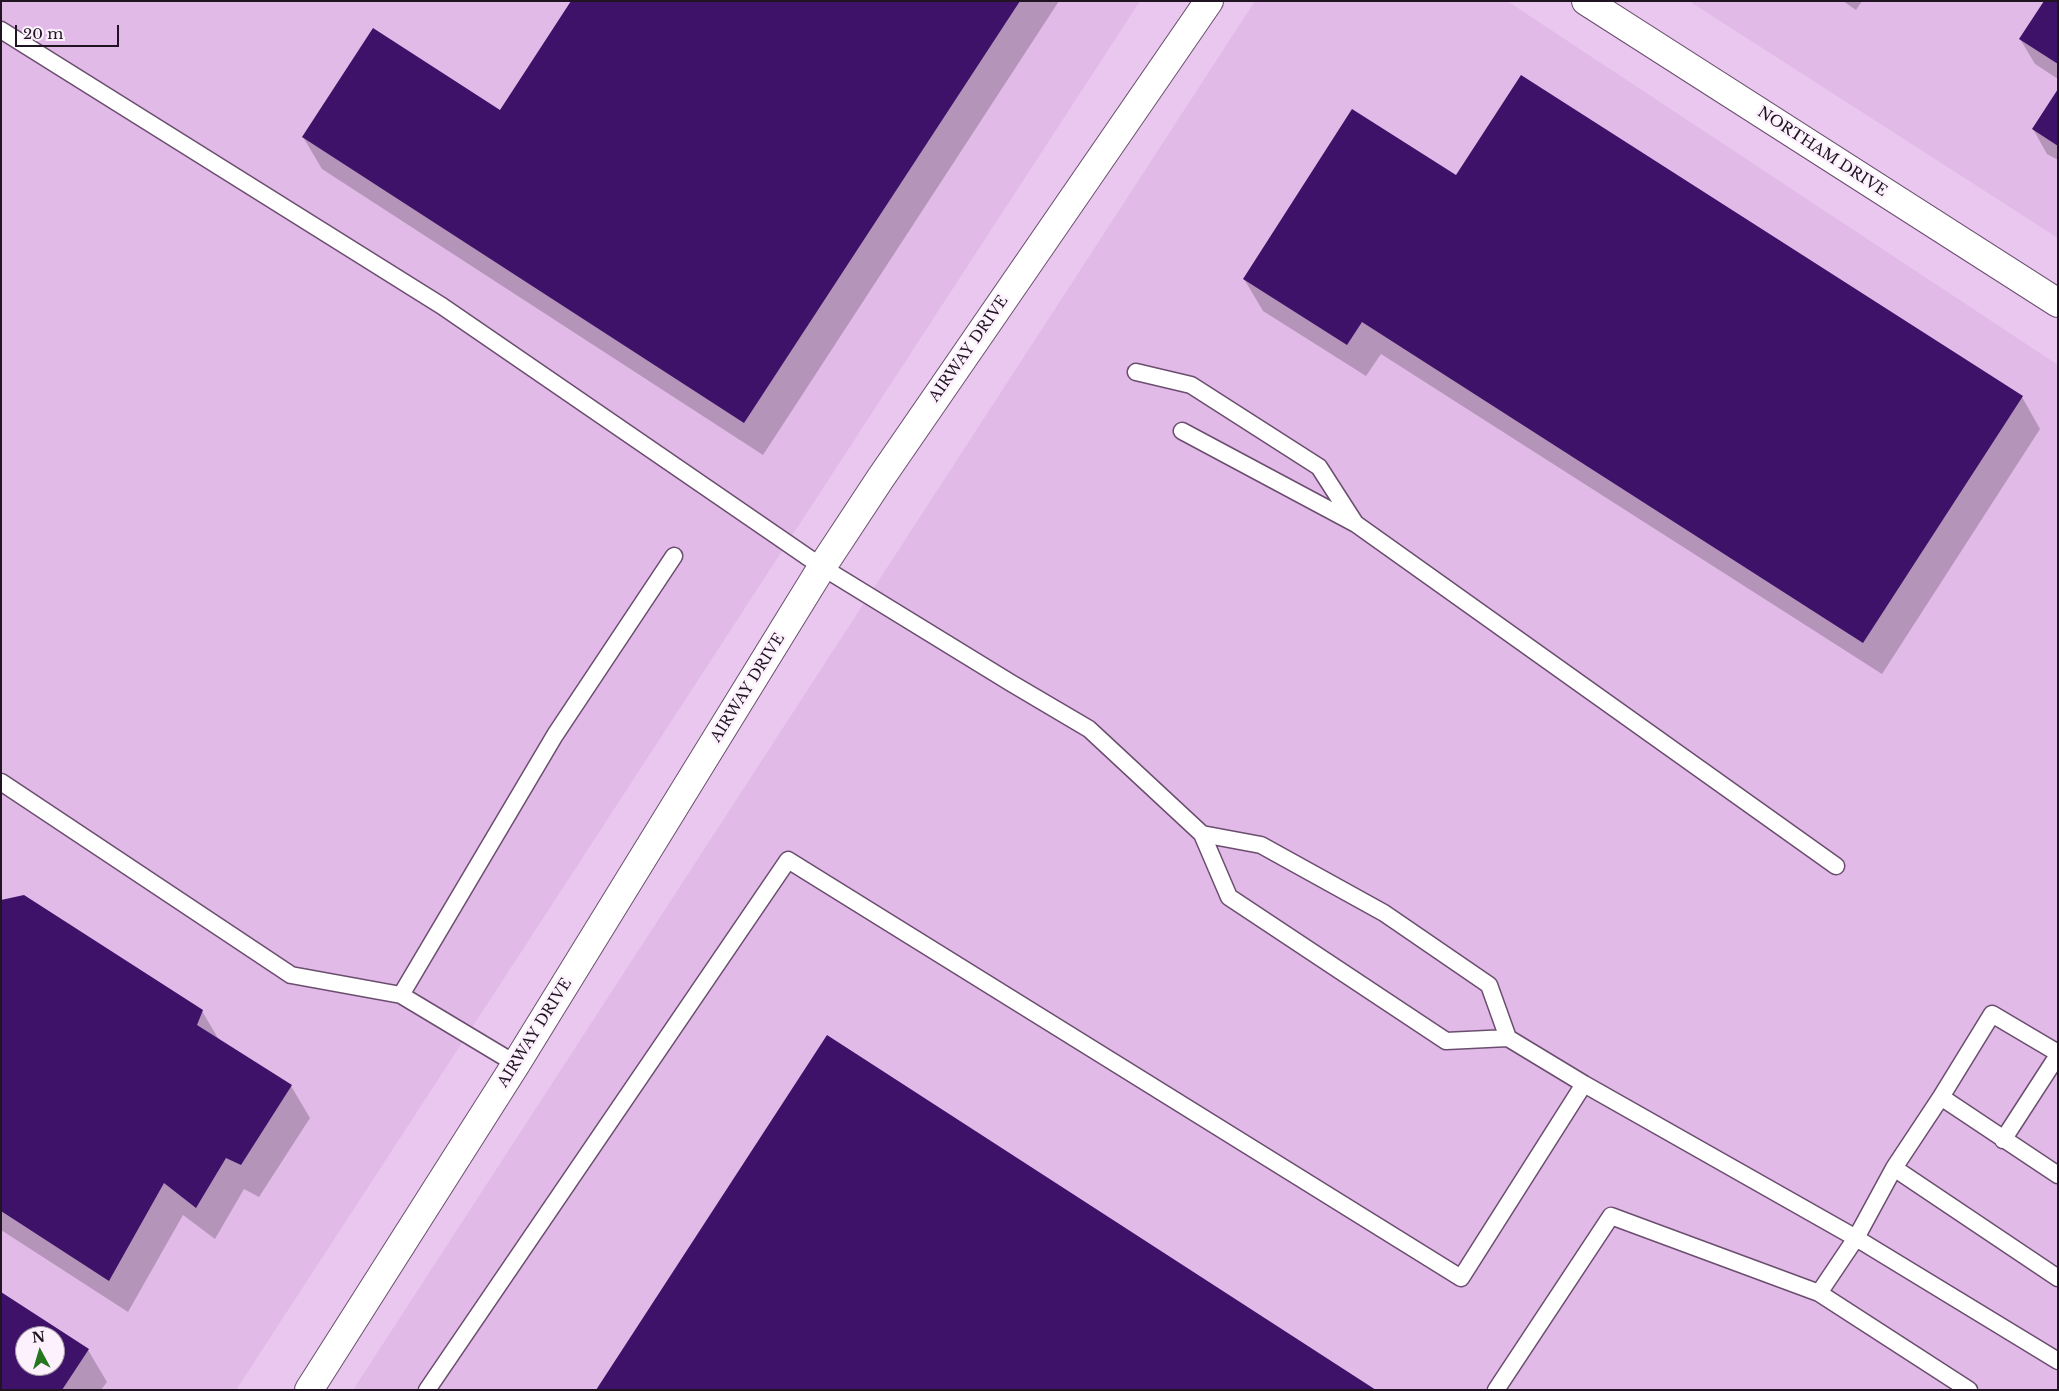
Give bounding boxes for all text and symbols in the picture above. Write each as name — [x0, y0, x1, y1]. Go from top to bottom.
scale bar — [18, 15, 121, 47]
text: 20 m — [23, 24, 63, 43]
street label: NORTHAM DRIVE — [1754, 103, 1890, 201]
street label: AIRWAY DRIVE — [926, 293, 1012, 405]
street label: AIRWAY DRIVE — [707, 630, 789, 746]
street label: AIRWAY DRIVE — [494, 975, 576, 1091]
north arrow — [15, 1326, 65, 1376]
text: N — [31, 1327, 46, 1347]

